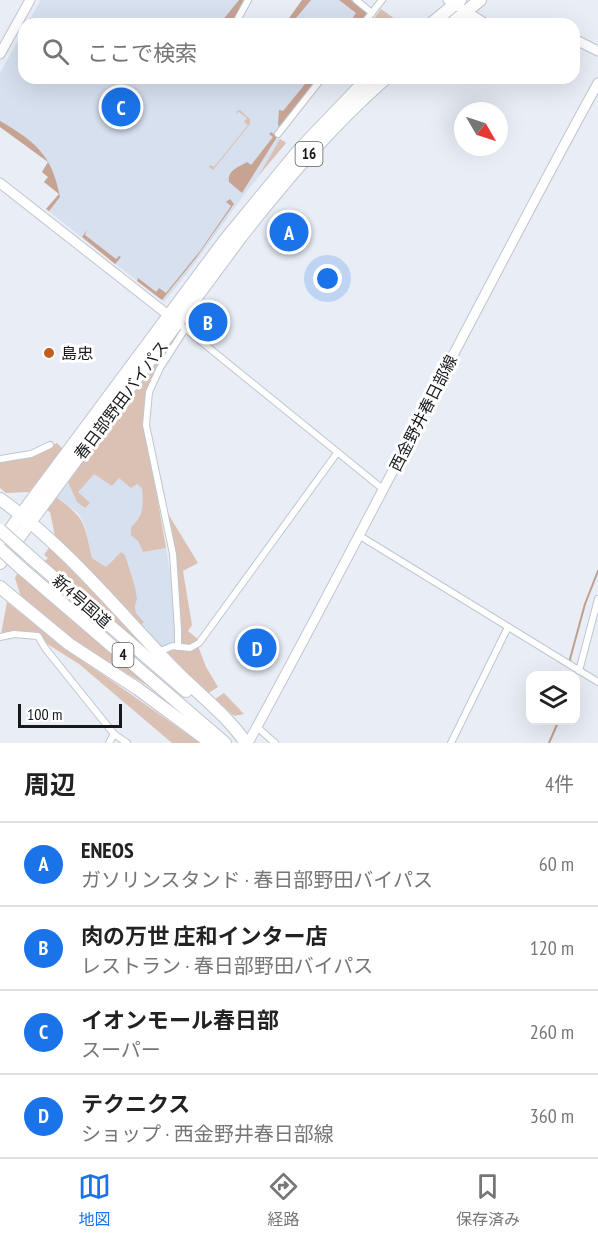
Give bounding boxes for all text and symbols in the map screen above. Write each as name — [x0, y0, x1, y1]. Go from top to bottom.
search box — [18, 18, 580, 84]
icon: search — [39, 35, 72, 68]
text: ここで検索 — [87, 39, 197, 67]
pin: C — [102, 84, 140, 130]
north arrow — [454, 102, 508, 156]
road number: 16 — [296, 142, 322, 166]
pin: A — [270, 210, 308, 254]
your location — [313, 264, 342, 293]
pin: B — [188, 300, 228, 344]
street label: 春日部野田バイパス — [70, 337, 172, 463]
place label: 島忠 — [61, 343, 93, 363]
marker: 島忠 — [42, 346, 56, 360]
street label: 西金野井春日部線 — [385, 351, 461, 475]
street label: 新4号国道 — [49, 570, 115, 632]
pin: D — [238, 626, 276, 670]
road number: 4 — [112, 643, 134, 667]
map controls — [526, 671, 580, 725]
button: layers — [526, 671, 580, 725]
scale bar — [18, 701, 122, 728]
text: 100 m — [27, 704, 62, 724]
text: 周辺 — [24, 768, 76, 801]
text: 4件 — [545, 771, 574, 797]
text: ENEOS — [81, 836, 134, 864]
text: A — [38, 851, 49, 877]
text: 60 m — [539, 851, 574, 877]
text: ガソリンスタンド · 春日部野田バイパス — [81, 867, 433, 893]
text: 肉の万世 庄和インター店 — [81, 922, 328, 950]
text: B — [39, 935, 48, 961]
text: 120 m — [530, 935, 574, 961]
text: レストラン · 春日部野田バイパス — [81, 953, 373, 979]
text: イオンモール春日部 — [81, 1006, 279, 1034]
text: C — [39, 1019, 48, 1045]
text: 260 m — [530, 1019, 574, 1045]
text: スーパー — [81, 1037, 161, 1063]
text: テクニクス — [81, 1090, 190, 1118]
text: D — [38, 1103, 49, 1129]
text: 360 m — [530, 1103, 574, 1129]
text: ショップ · 西金野井春日部線 — [81, 1121, 334, 1147]
tab: 地図 — [78, 1170, 111, 1230]
tab: 経路 — [267, 1170, 300, 1230]
tab: 保存済み — [456, 1170, 520, 1230]

